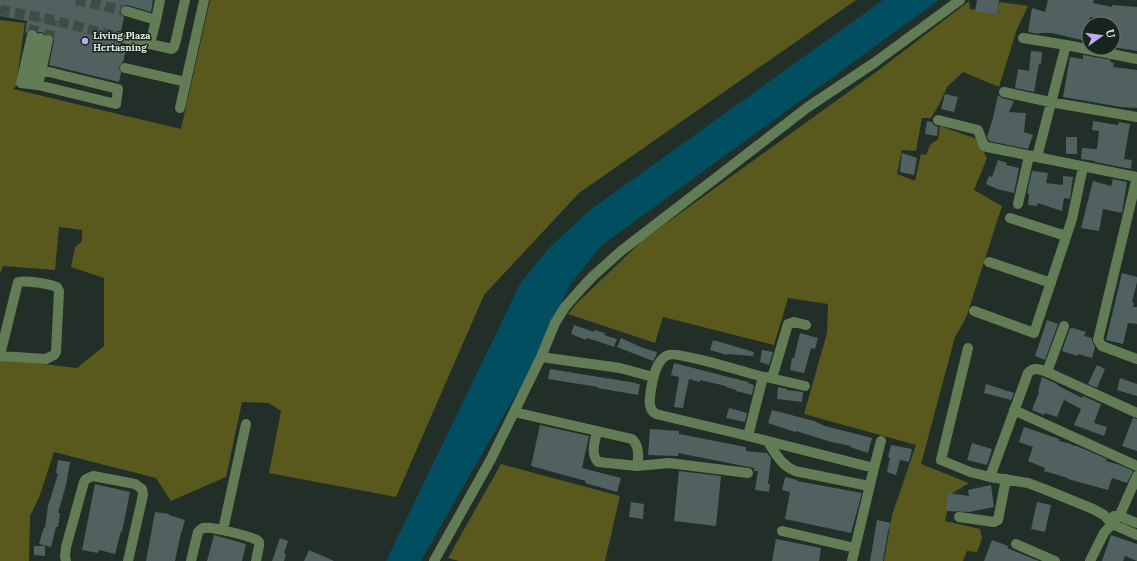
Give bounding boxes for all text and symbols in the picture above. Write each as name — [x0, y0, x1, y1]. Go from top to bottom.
north arrow — [1081, 16, 1121, 56]
text: U — [1103, 28, 1119, 40]
place label: Living Plaza Hertasning — [93, 29, 151, 54]
marker: Living Plaza Hertasning — [80, 36, 90, 46]

